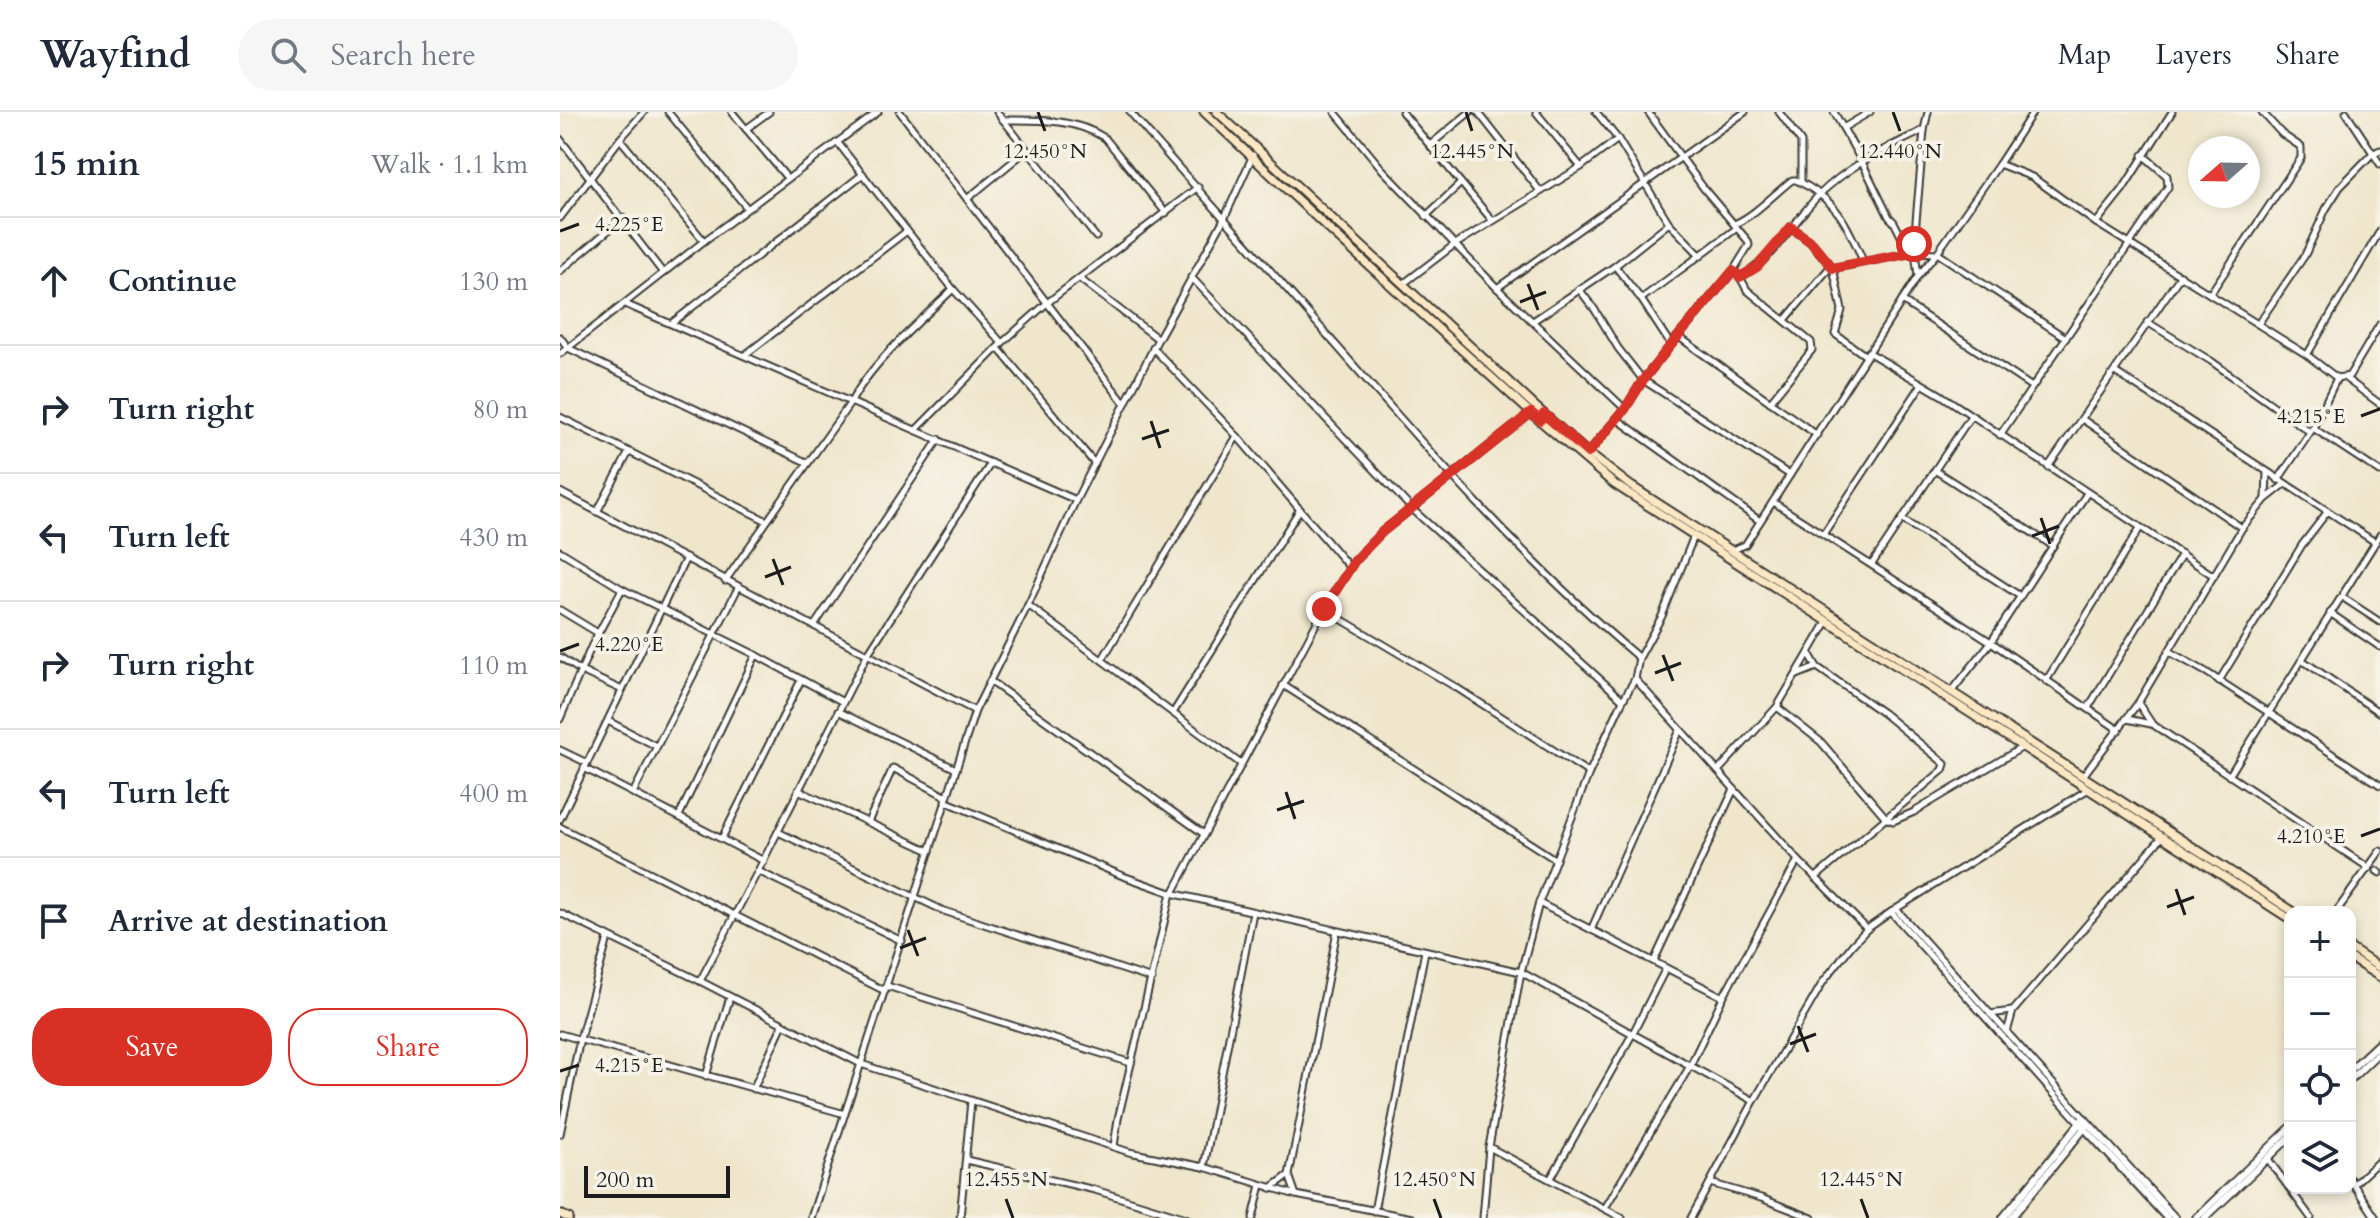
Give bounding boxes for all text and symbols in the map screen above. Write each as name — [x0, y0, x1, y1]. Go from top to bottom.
search box — [238, 19, 798, 91]
text: Wayfind — [40, 29, 190, 81]
icon: search — [266, 33, 310, 77]
text: Search here — [330, 35, 476, 76]
text: Map — [2058, 36, 2111, 74]
text: Layers — [2155, 36, 2232, 74]
text: Share — [2276, 36, 2340, 74]
north arrow — [2188, 136, 2260, 208]
text: 12.450°N — [1003, 138, 1087, 165]
text: 12.445°N — [1430, 138, 1514, 165]
text: 12.440°N — [1858, 138, 1942, 165]
text: 15 min — [32, 141, 140, 187]
text: Walk · 1.1 km — [371, 147, 528, 182]
text: 4.225°E — [595, 211, 663, 238]
route start — [1896, 226, 1932, 262]
icon: ahead — [32, 259, 76, 303]
text: Continue — [108, 261, 237, 302]
text: 130 m — [459, 264, 528, 299]
icon: right — [32, 387, 76, 431]
text: Turn right — [108, 389, 254, 430]
text: 80 m — [472, 392, 528, 427]
text: 4.215°E — [2277, 403, 2345, 430]
icon: left — [32, 515, 76, 559]
text: Turn left — [108, 517, 230, 558]
text: 430 m — [459, 520, 528, 555]
route end — [1306, 591, 1342, 627]
text: 4.220°E — [595, 631, 663, 658]
icon: right — [32, 643, 76, 687]
text: Turn right — [108, 645, 254, 686]
text: 110 m — [459, 648, 528, 683]
icon: left — [32, 771, 76, 815]
text: Turn left — [108, 773, 230, 814]
text: 400 m — [459, 776, 528, 811]
text: 4.210°E — [2277, 823, 2345, 850]
icon: arrive — [32, 899, 76, 943]
text: Arrive at destination — [108, 901, 388, 942]
map controls — [2284, 906, 2356, 1194]
button: + — [2284, 906, 2356, 978]
button: − — [2284, 978, 2356, 1050]
button: Save — [32, 1008, 272, 1086]
button: Share — [288, 1008, 528, 1086]
button: locate — [2284, 1050, 2356, 1122]
text: 4.215°E — [595, 1052, 663, 1079]
button: layers — [2284, 1122, 2356, 1194]
scale bar — [584, 1162, 730, 1198]
text: 200 m — [596, 1165, 654, 1195]
text: 12.455°N — [964, 1166, 1048, 1193]
text: 12.450°N — [1392, 1166, 1476, 1193]
text: 12.445°N — [1819, 1166, 1903, 1193]

